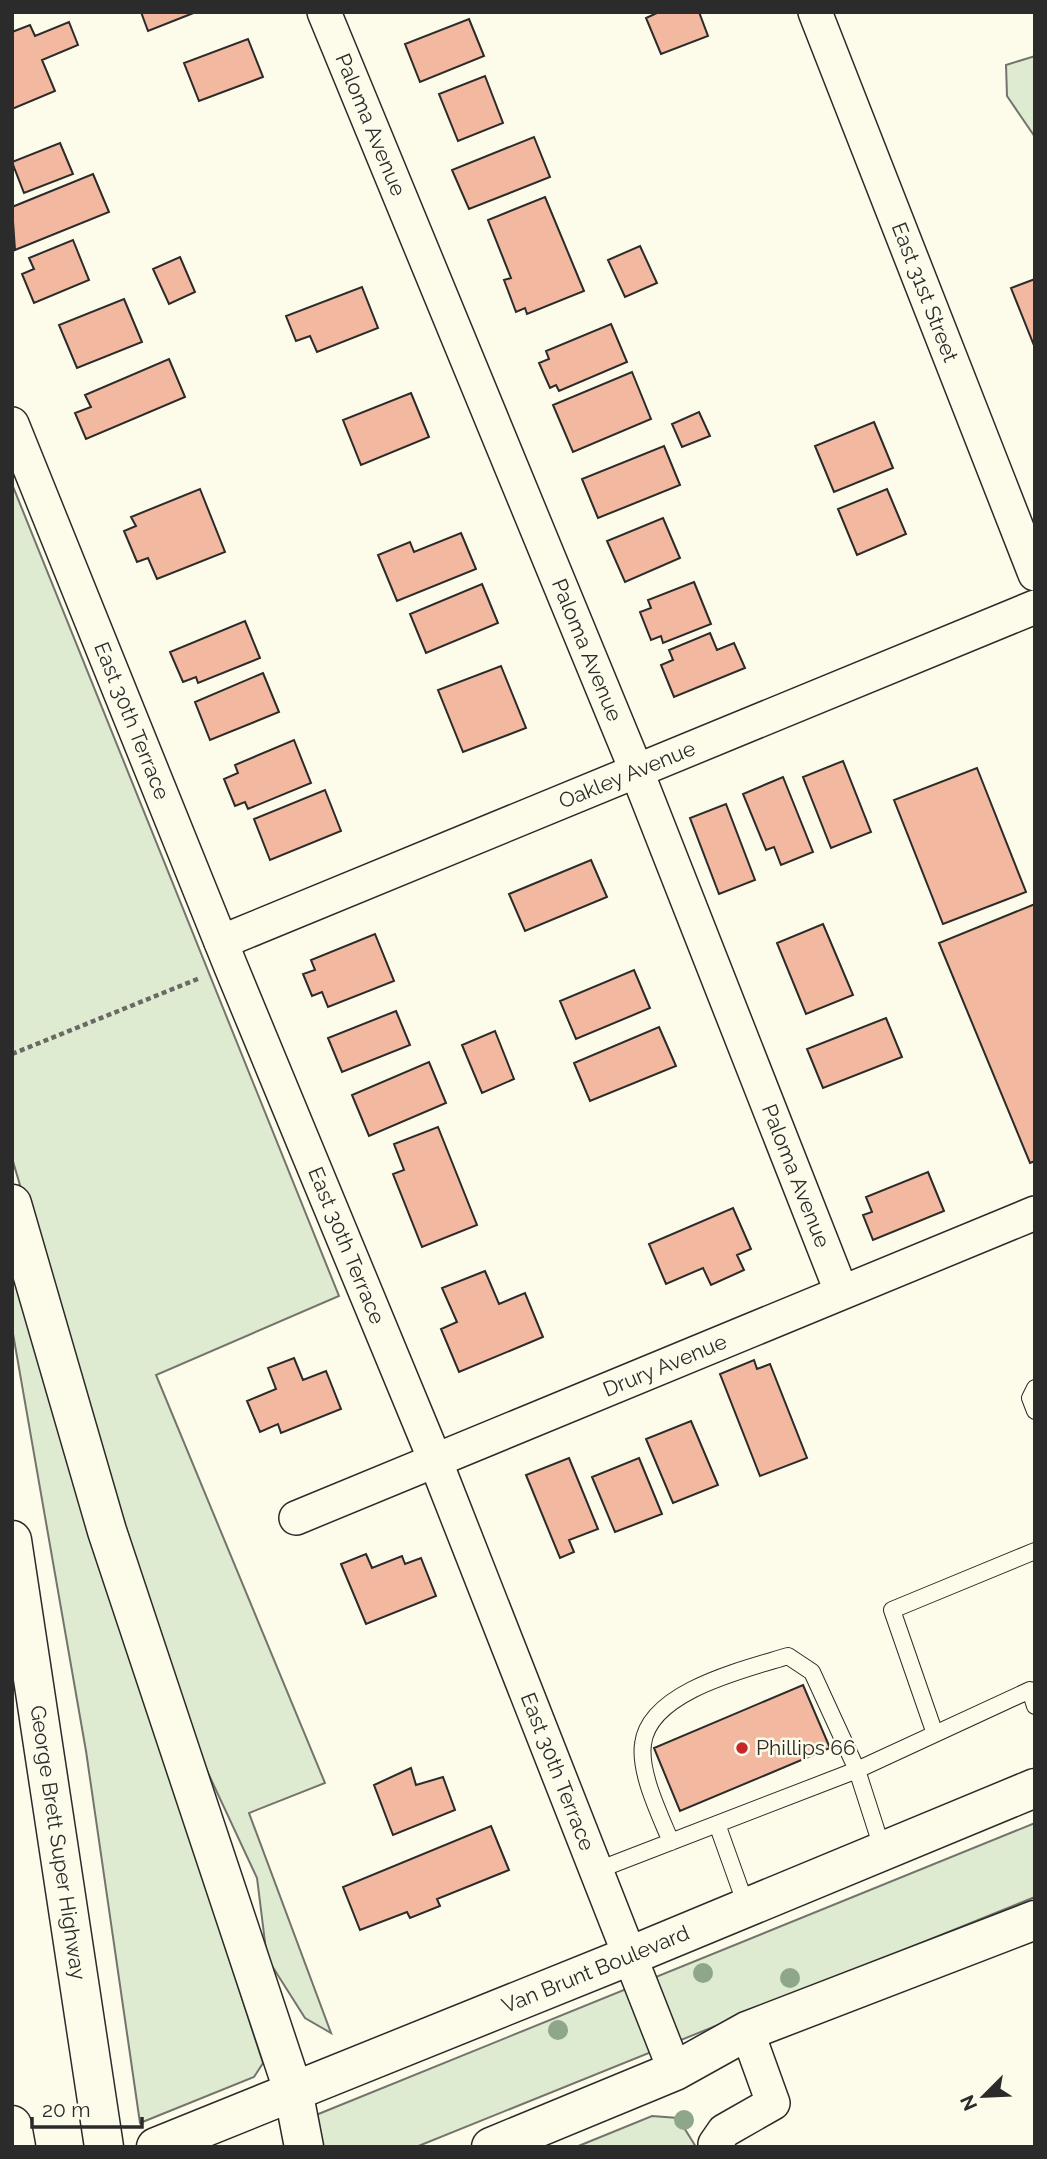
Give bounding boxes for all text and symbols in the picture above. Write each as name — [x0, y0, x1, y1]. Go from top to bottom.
street label: Paloma Avenue — [330, 50, 411, 200]
street label: East 31st Street — [887, 219, 964, 365]
street label: Paloma Avenue — [547, 575, 628, 725]
street label: East 30th Terrace — [89, 638, 175, 803]
street label: Oakley Avenue — [555, 735, 699, 814]
street label: Paloma Avenue — [757, 1101, 836, 1251]
street label: East 30th Terrace — [303, 1163, 390, 1328]
street label: Drury Avenue — [599, 1329, 730, 1402]
street label: East 30th Terrace — [516, 1689, 600, 1854]
street label: George Brett Super Highway — [25, 1703, 92, 1982]
place label: Phillips 66 — [756, 1735, 856, 1760]
marker: Phillips 66 — [734, 1740, 750, 1756]
street label: Van Brunt Boulevard — [498, 1920, 693, 2018]
north arrow — [949, 2061, 1019, 2131]
scale bar — [32, 2086, 142, 2130]
text: N — [955, 2092, 981, 2114]
text: 20 m — [42, 2097, 90, 2122]

